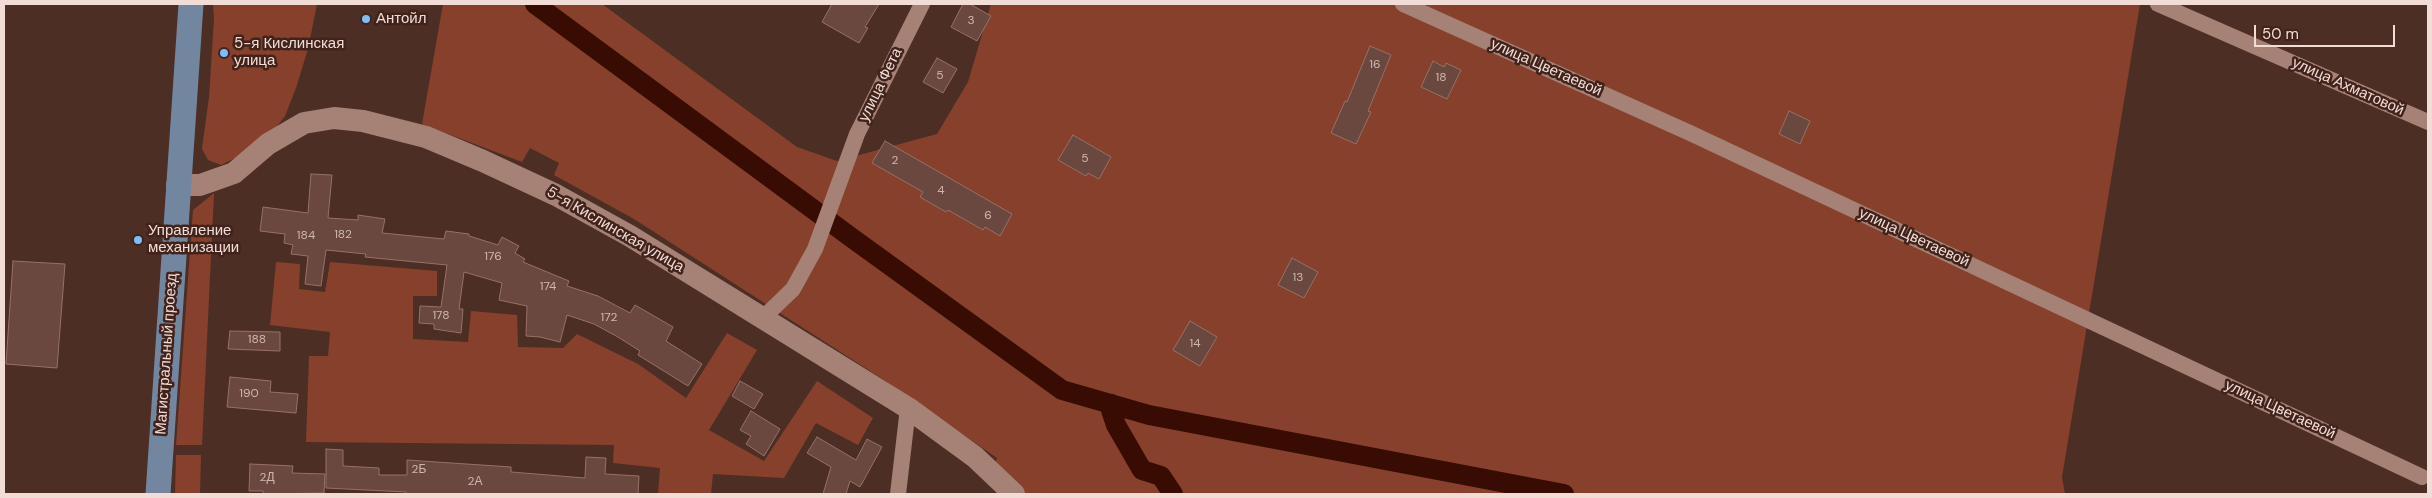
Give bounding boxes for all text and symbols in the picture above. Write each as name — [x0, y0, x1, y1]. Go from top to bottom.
place label: Антойл — [376, 10, 426, 28]
marker: Антойл — [360, 13, 372, 25]
house number: 3 — [967, 14, 975, 28]
scale bar — [2257, 15, 2398, 47]
text: 50 m — [2262, 24, 2299, 44]
place label: 5-я Кислинская улица — [234, 35, 344, 70]
street label: улица Цветаевой — [1488, 35, 1604, 101]
street label: улица Фета — [855, 45, 907, 125]
marker: 5-я Кислинская улица — [218, 47, 230, 59]
street label: улица Ахматовой — [2289, 54, 2407, 120]
house number: 16 — [1369, 58, 1381, 72]
house number: 5 — [936, 69, 944, 83]
house number: 18 — [1435, 71, 1447, 85]
house number: 5 — [1081, 152, 1089, 166]
house number: 2 — [892, 154, 898, 168]
street label: 5-я Кислинская улица — [543, 183, 687, 277]
house number: 4 — [937, 184, 945, 198]
street label: улица Цветаевой — [1856, 205, 1972, 271]
house number: 6 — [984, 209, 992, 223]
place label: Управление механизации — [148, 222, 239, 257]
house number: 182 — [334, 228, 352, 242]
house number: 184 — [297, 229, 315, 243]
marker: Управление механизации — [132, 234, 144, 246]
house number: 176 — [484, 250, 502, 264]
house number: 13 — [1293, 271, 1303, 285]
street label: Магистральный проезд — [152, 273, 182, 435]
house number: 174 — [540, 280, 556, 294]
house number: 178 — [432, 309, 450, 323]
house number: 172 — [601, 311, 617, 325]
house number: 188 — [248, 333, 266, 347]
house number: 14 — [1189, 337, 1201, 351]
street label: улица Цветаевой — [2222, 377, 2338, 443]
house number: 190 — [239, 387, 259, 401]
house number: 2Б — [412, 463, 426, 477]
house number: 2Д — [259, 471, 275, 485]
house number: 2А — [468, 475, 482, 489]

